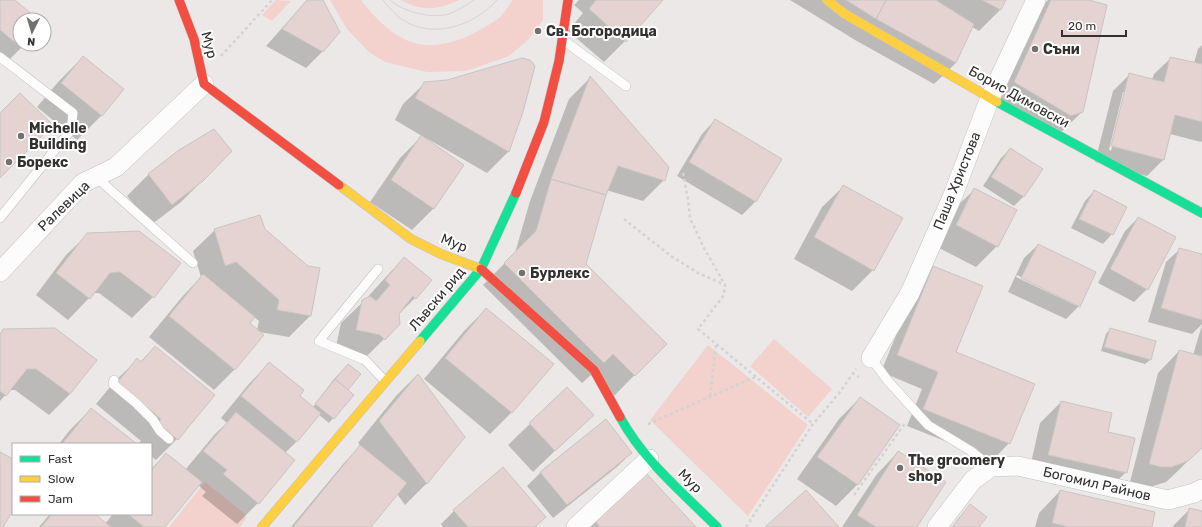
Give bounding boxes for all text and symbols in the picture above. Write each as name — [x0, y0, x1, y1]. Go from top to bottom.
north arrow — [12, 12, 52, 52]
scale bar — [1062, 12, 1126, 38]
text: 20 m — [1068, 19, 1096, 33]
place label: Св. Богородица — [546, 23, 657, 40]
marker: Св. Богородица — [533, 26, 543, 36]
street label: Мур — [197, 30, 221, 60]
text: N — [27, 35, 36, 48]
place label: Съни — [1043, 41, 1080, 58]
marker: Съни — [1030, 44, 1040, 54]
street label: Борис Димовски — [966, 62, 1072, 132]
place label: Michelle Building — [29, 120, 87, 153]
street label: Паша Христова — [930, 130, 984, 232]
marker: Michelle Building — [16, 131, 26, 141]
place label: Борекс — [17, 154, 68, 171]
marker: Борекс — [4, 157, 14, 167]
street label: Ралевица — [35, 177, 93, 235]
street label: Мур — [438, 230, 470, 256]
street label: Лъвски рид — [405, 264, 469, 334]
place label: Бурлекс — [530, 265, 590, 282]
marker: Бурлекс — [517, 268, 527, 278]
legend — [12, 443, 152, 515]
text: Fast — [48, 452, 72, 466]
place label: The groomery shop — [908, 452, 1006, 485]
marker: The groomery shop — [895, 463, 905, 473]
street label: Богомил Райнов — [1041, 463, 1153, 505]
street label: Мур — [674, 465, 706, 497]
text: Slow — [48, 472, 75, 486]
text: Jam — [48, 492, 73, 506]

